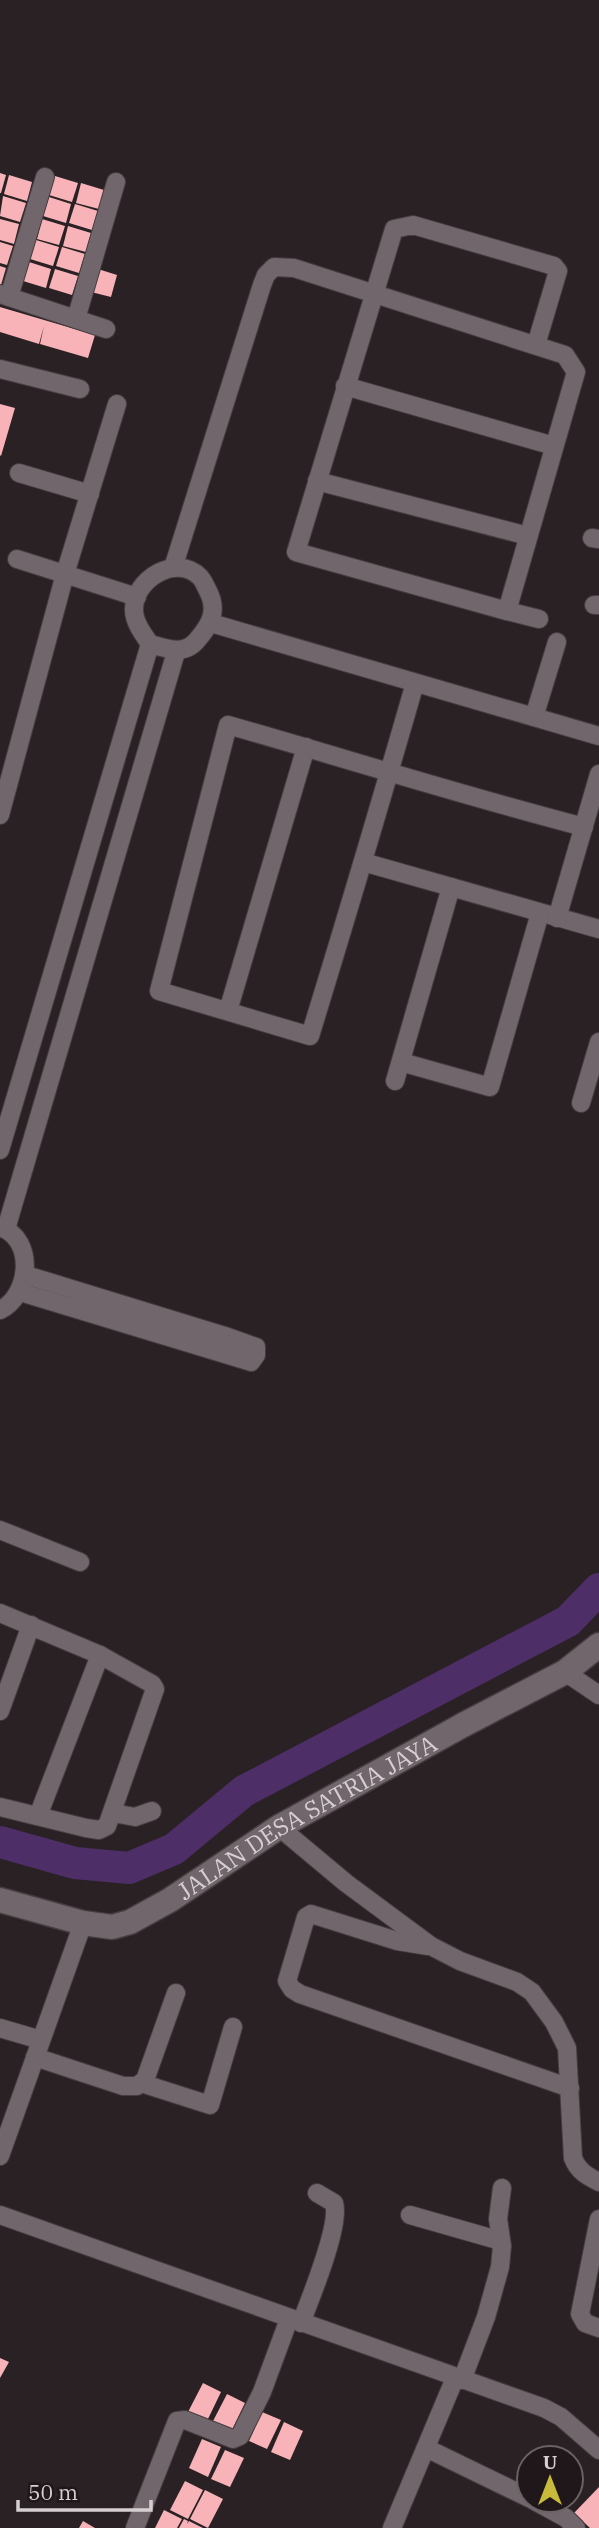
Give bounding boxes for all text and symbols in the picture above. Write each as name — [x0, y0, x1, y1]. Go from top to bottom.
street label: JALAN DESA SATRIA JAYA — [171, 1727, 443, 1907]
north arrow — [515, 2444, 585, 2514]
text: U — [543, 2450, 557, 2474]
scale bar — [18, 2468, 150, 2512]
text: 50 m — [28, 2478, 78, 2506]

